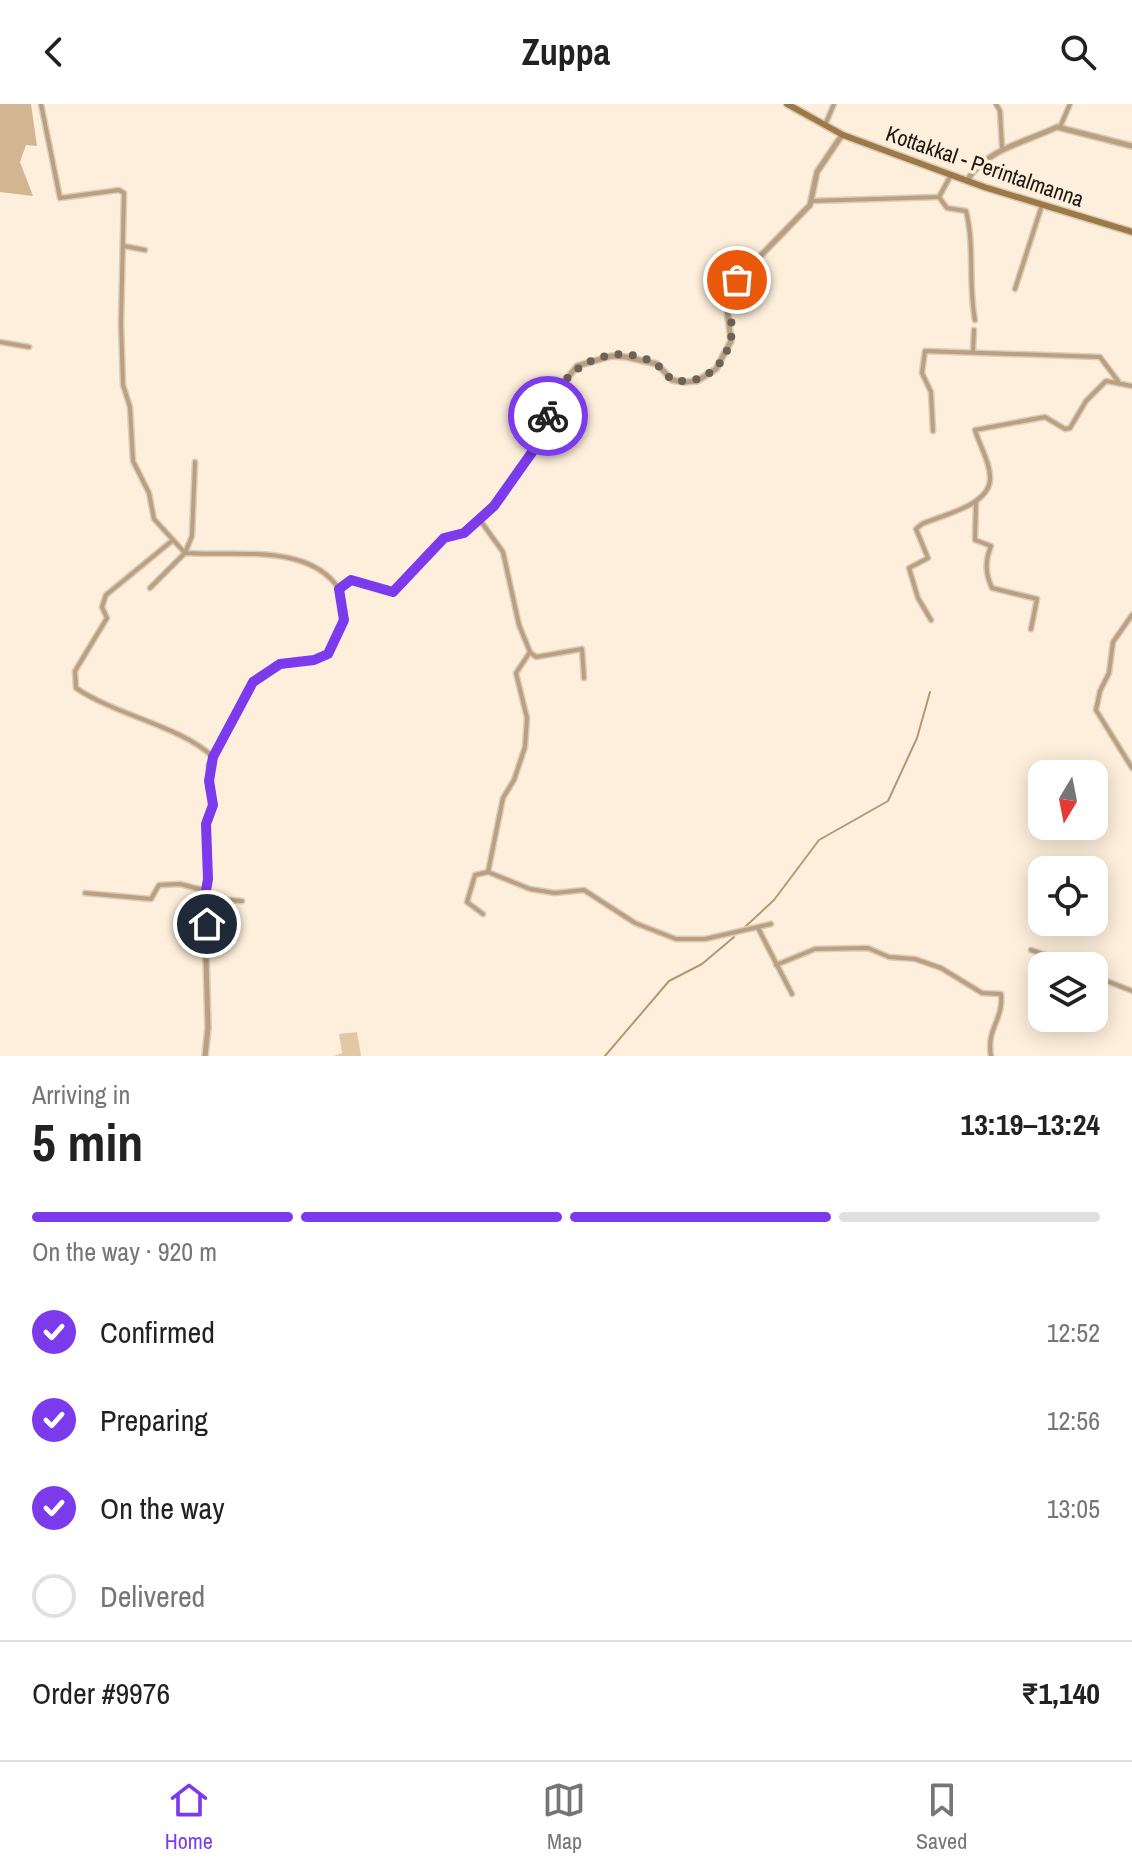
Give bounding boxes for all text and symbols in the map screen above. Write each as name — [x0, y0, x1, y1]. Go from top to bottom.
text: Zuppa — [522, 28, 610, 76]
icon: back — [32, 30, 76, 74]
icon: search — [1056, 30, 1100, 74]
street label: Kottakkal - Perintalmanna — [882, 118, 1088, 214]
pin — [703, 246, 771, 314]
icon: bag — [715, 258, 759, 302]
courier — [508, 376, 588, 456]
icon: bike — [526, 394, 570, 438]
north arrow — [1028, 760, 1108, 840]
map controls — [1028, 760, 1108, 1032]
button: locate — [1028, 856, 1108, 936]
pin — [173, 890, 241, 958]
icon: home — [185, 902, 229, 946]
button: layers — [1028, 952, 1108, 1032]
text: Arriving in — [32, 1077, 130, 1112]
text: 13:19–13:24 — [961, 1104, 1100, 1144]
text: 5 min — [32, 1107, 143, 1177]
text: On the way · 920 m — [32, 1234, 217, 1269]
icon: check — [32, 1310, 76, 1354]
text: Confirmed — [100, 1312, 215, 1352]
text: 12:52 — [1047, 1315, 1100, 1350]
icon: check — [32, 1398, 76, 1442]
text: Preparing — [100, 1400, 208, 1440]
text: 12:56 — [1047, 1403, 1100, 1438]
icon: check — [32, 1486, 76, 1530]
text: On the way — [100, 1488, 224, 1528]
text: 13:05 — [1047, 1491, 1100, 1526]
text: Delivered — [100, 1576, 205, 1616]
text: Order #9976 — [32, 1673, 170, 1713]
text: ₹1,140 — [1021, 1673, 1100, 1713]
tab: Home — [165, 1778, 213, 1856]
tab: Map — [542, 1778, 586, 1856]
tab: Saved — [916, 1778, 967, 1856]

